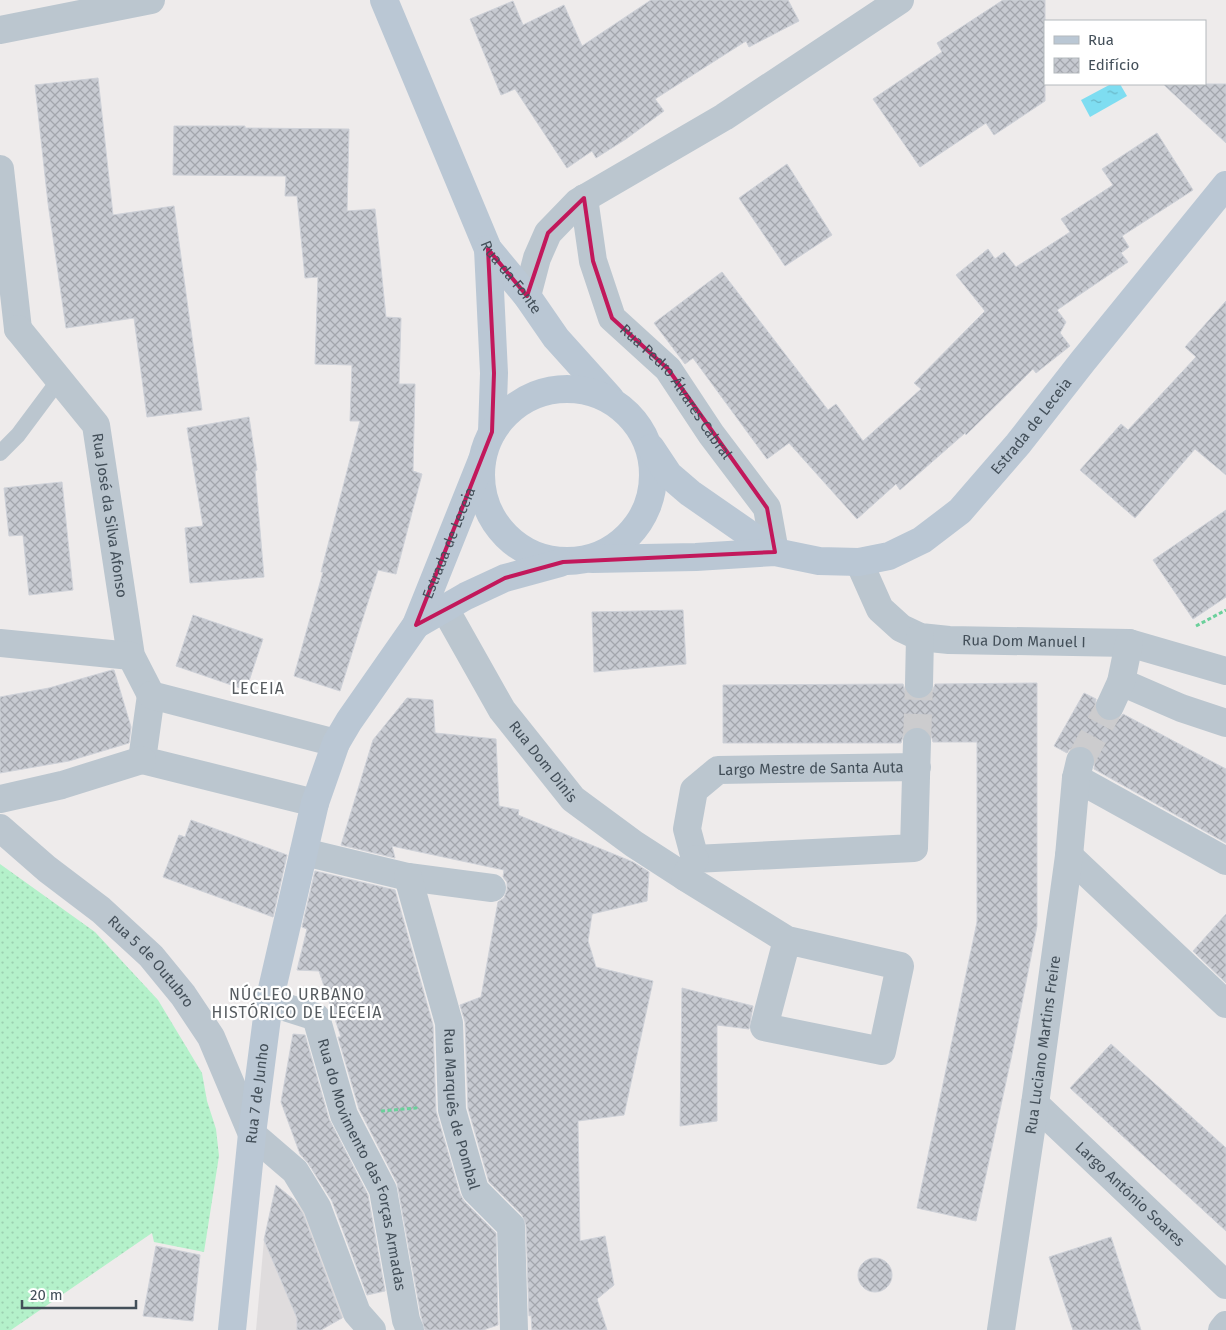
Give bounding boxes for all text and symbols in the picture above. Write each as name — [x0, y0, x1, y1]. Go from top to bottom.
legend — [1044, 20, 1206, 85]
text: Rua — [1088, 31, 1114, 49]
text: Edifício — [1088, 56, 1139, 74]
street label: Rua da Fonte — [476, 238, 546, 317]
street label: Rua Pedro Álvares Cabral — [616, 321, 736, 463]
street label: Estrada de Leceia — [987, 374, 1075, 478]
street label: Rua José da Silva Afonso — [88, 432, 131, 599]
street label: Estrada de Leceia — [418, 484, 479, 601]
street label: Rua Dom Manuel I — [962, 631, 1086, 651]
district label: LECEIA — [231, 679, 285, 698]
street label: Rua Dom Dinis — [505, 717, 581, 806]
street label: Largo Mestre de Santa Auta — [718, 758, 904, 779]
street label: Rua 5 de Outubro — [104, 912, 198, 1011]
street label: Rua Luciano Martins Freire — [1022, 955, 1064, 1136]
district label: NÚCLEO URBANO HISTÓRICO DE LECEIA — [212, 984, 382, 1022]
street label: Rua Marquês de Pombal — [440, 1028, 484, 1192]
street label: Rua do Movimento das Forças Armadas — [314, 1036, 410, 1292]
street label: Rua 7 de Junho — [242, 1042, 273, 1145]
street label: Largo António Soares — [1072, 1138, 1189, 1250]
scale bar — [22, 1278, 136, 1310]
text: 20 m — [30, 1286, 63, 1304]

